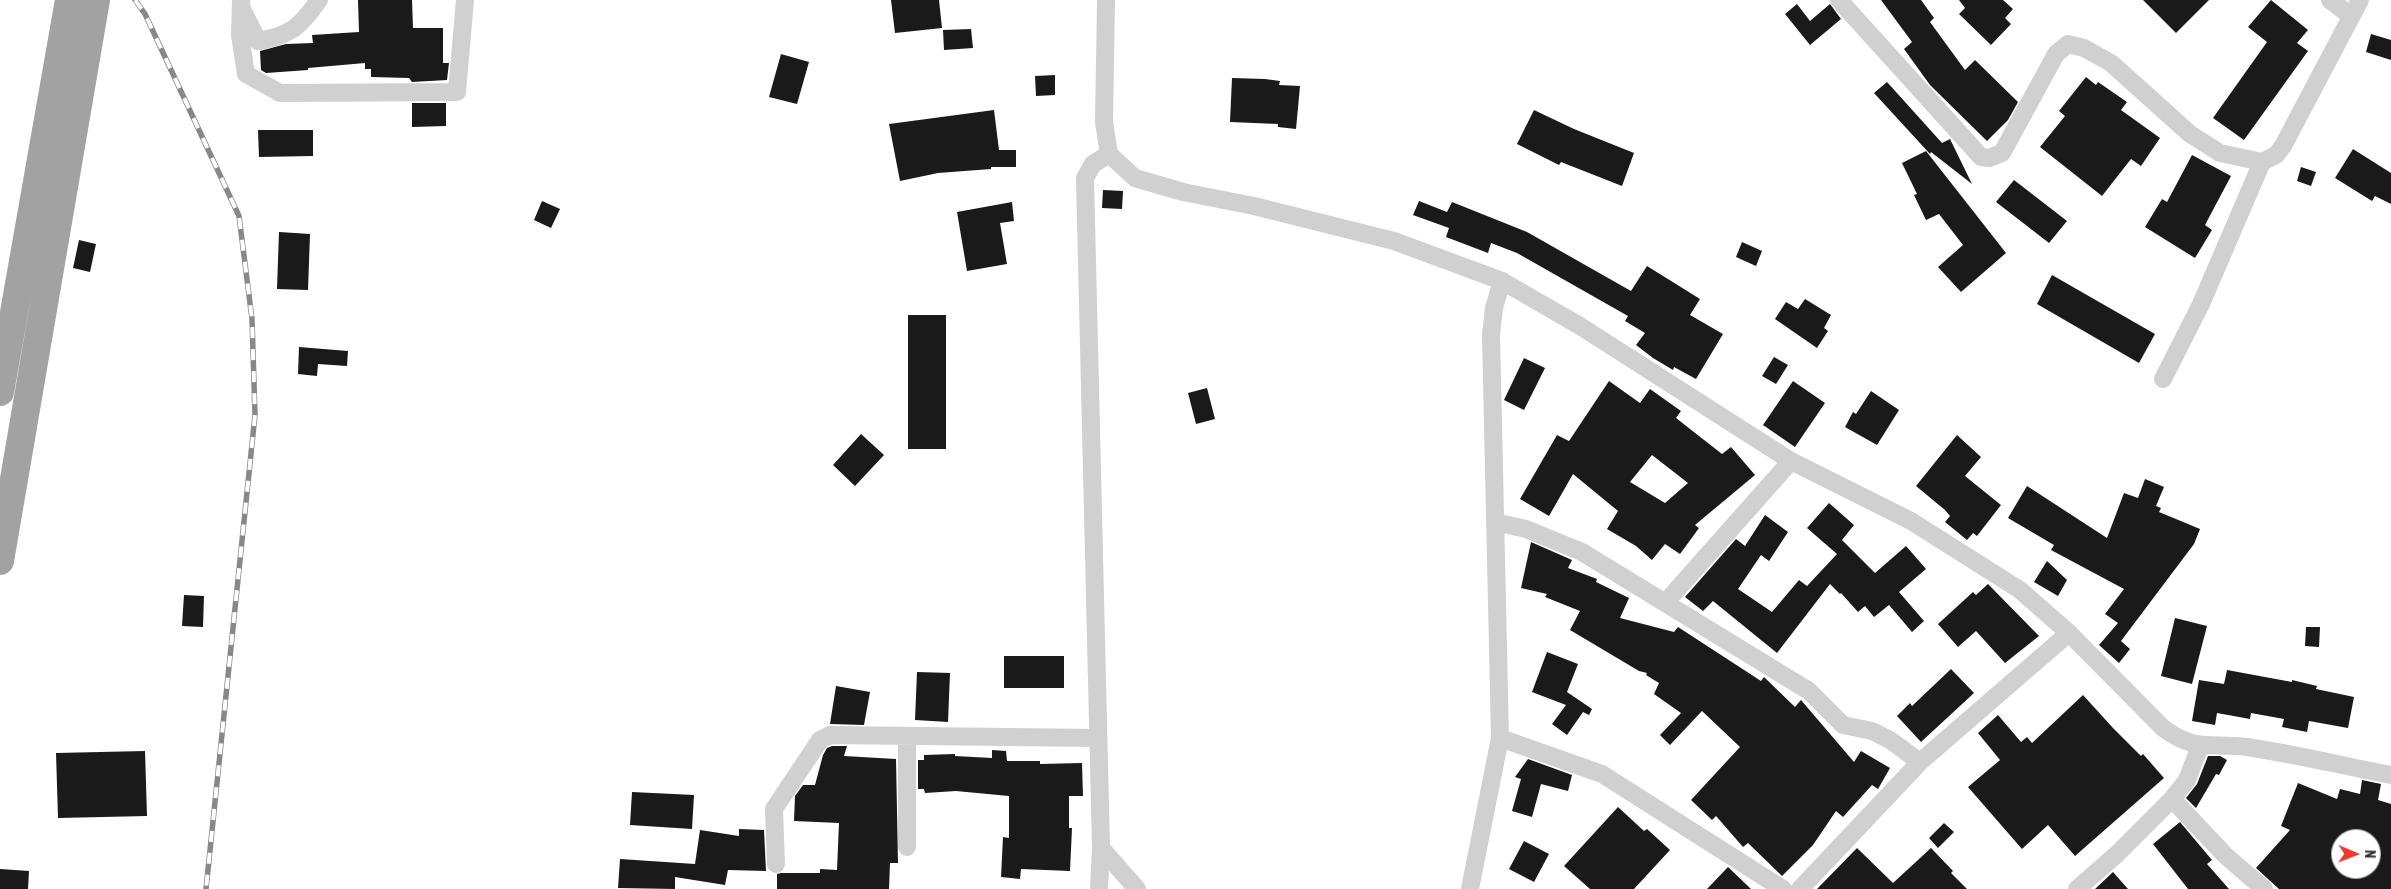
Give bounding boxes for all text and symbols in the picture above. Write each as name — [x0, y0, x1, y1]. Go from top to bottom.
north arrow — [2331, 829, 2381, 879]
text: N — [2362, 850, 2378, 859]

